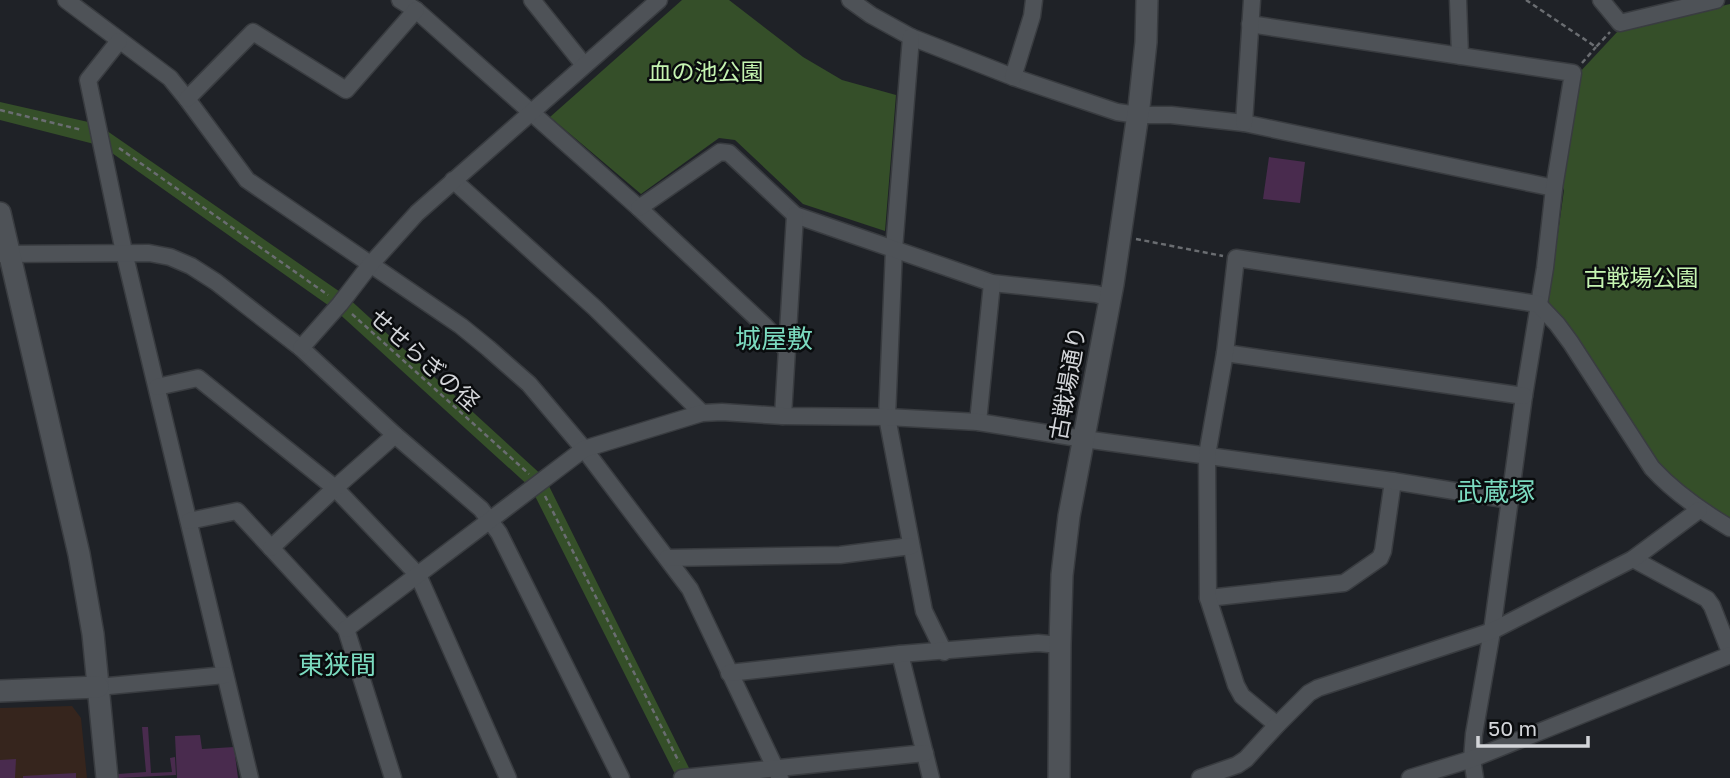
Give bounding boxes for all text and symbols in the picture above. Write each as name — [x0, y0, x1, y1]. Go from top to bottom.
park label: 血の池公園 — [649, 57, 764, 85]
park label: 古戦場公園 — [1584, 263, 1699, 291]
street label: せせらぎの径 — [364, 302, 486, 416]
district label: 城屋敷 — [735, 323, 813, 354]
street label: 古戦場通り — [1043, 324, 1091, 442]
district label: 武蔵塚 — [1457, 476, 1535, 507]
district label: 東狭間 — [298, 649, 376, 680]
scale bar — [1478, 704, 1588, 748]
text: 50 m — [1488, 715, 1537, 741]

